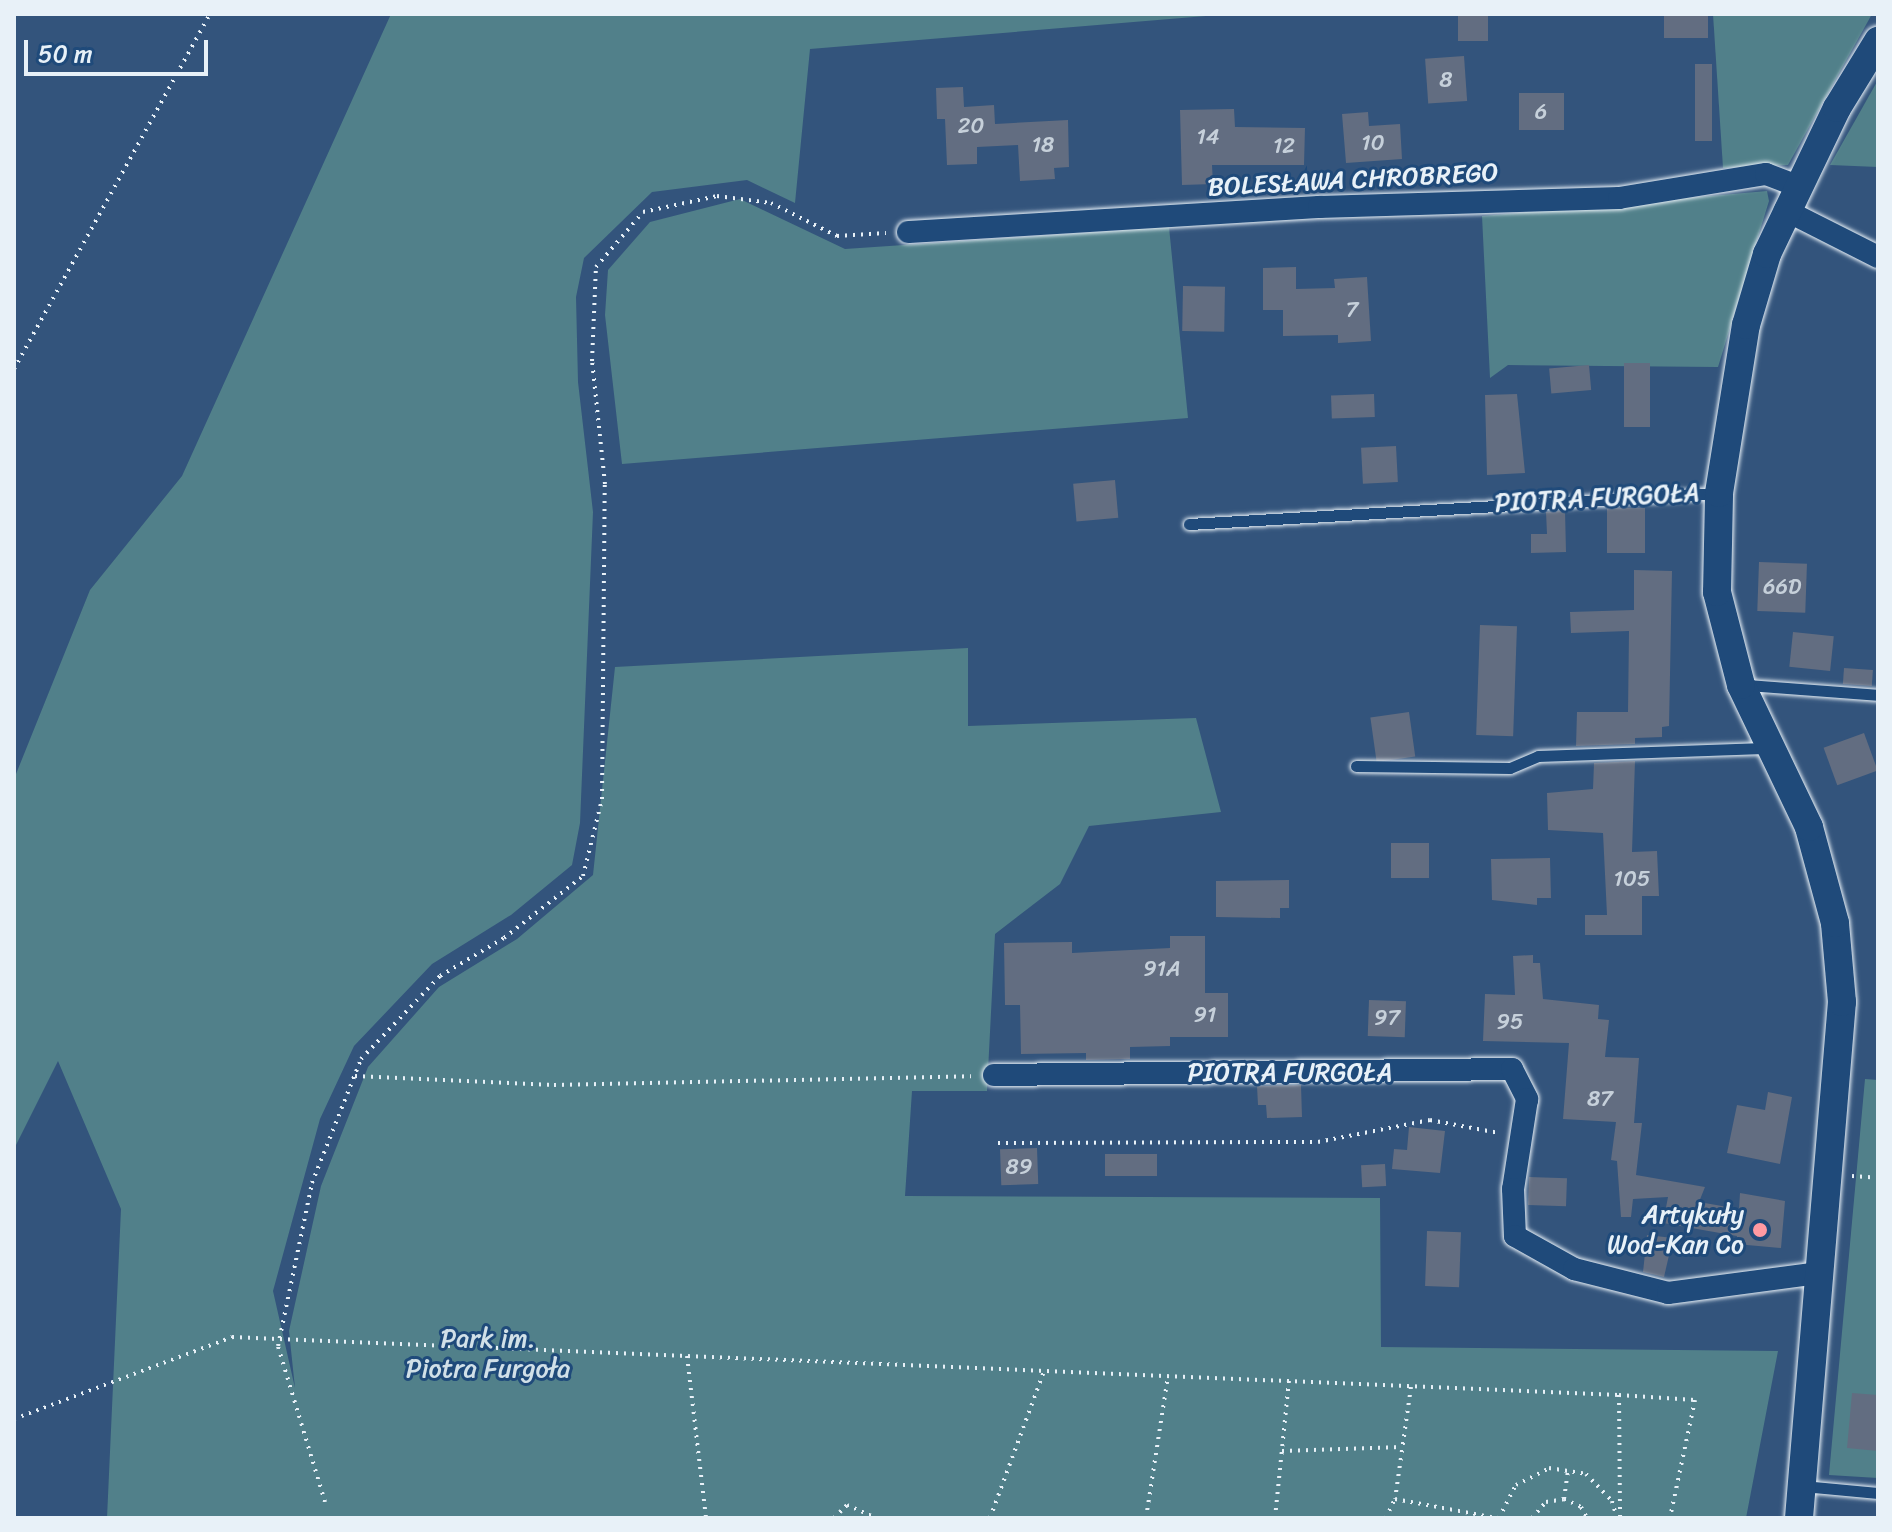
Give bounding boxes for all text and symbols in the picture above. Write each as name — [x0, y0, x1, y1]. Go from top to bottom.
scale bar — [28, 24, 212, 74]
text: 50 m — [38, 33, 93, 75]
house number: 8 — [1439, 67, 1453, 93]
house number: 6 — [1535, 99, 1547, 125]
house number: 20 — [958, 113, 984, 139]
house number: 14 — [1196, 124, 1220, 150]
house number: 10 — [1361, 130, 1385, 156]
house number: 18 — [1032, 132, 1054, 158]
house number: 12 — [1273, 133, 1295, 159]
street label: BOLESŁAWA CHROBREGO — [1207, 157, 1499, 203]
house number: 7 — [1346, 297, 1358, 323]
street label: PIOTRA FURGOŁA — [1494, 477, 1700, 519]
house number: 66D — [1763, 574, 1801, 600]
house number: 105 — [1614, 866, 1650, 892]
house number: 91A — [1143, 956, 1181, 982]
house number: 91 — [1194, 1002, 1216, 1028]
house number: 97 — [1374, 1005, 1400, 1031]
house number: 95 — [1497, 1009, 1523, 1035]
street label: PIOTRA FURGOŁA — [1187, 1057, 1393, 1089]
house number: 87 — [1587, 1086, 1613, 1112]
house number: 89 — [1006, 1154, 1032, 1180]
place label: Artykuły Wod-Kan Co — [1606, 1199, 1744, 1260]
marker: Artykuły Wod-Kan Co — [1751, 1221, 1769, 1239]
park label: Park im. Piotra Furgoła — [406, 1323, 570, 1384]

